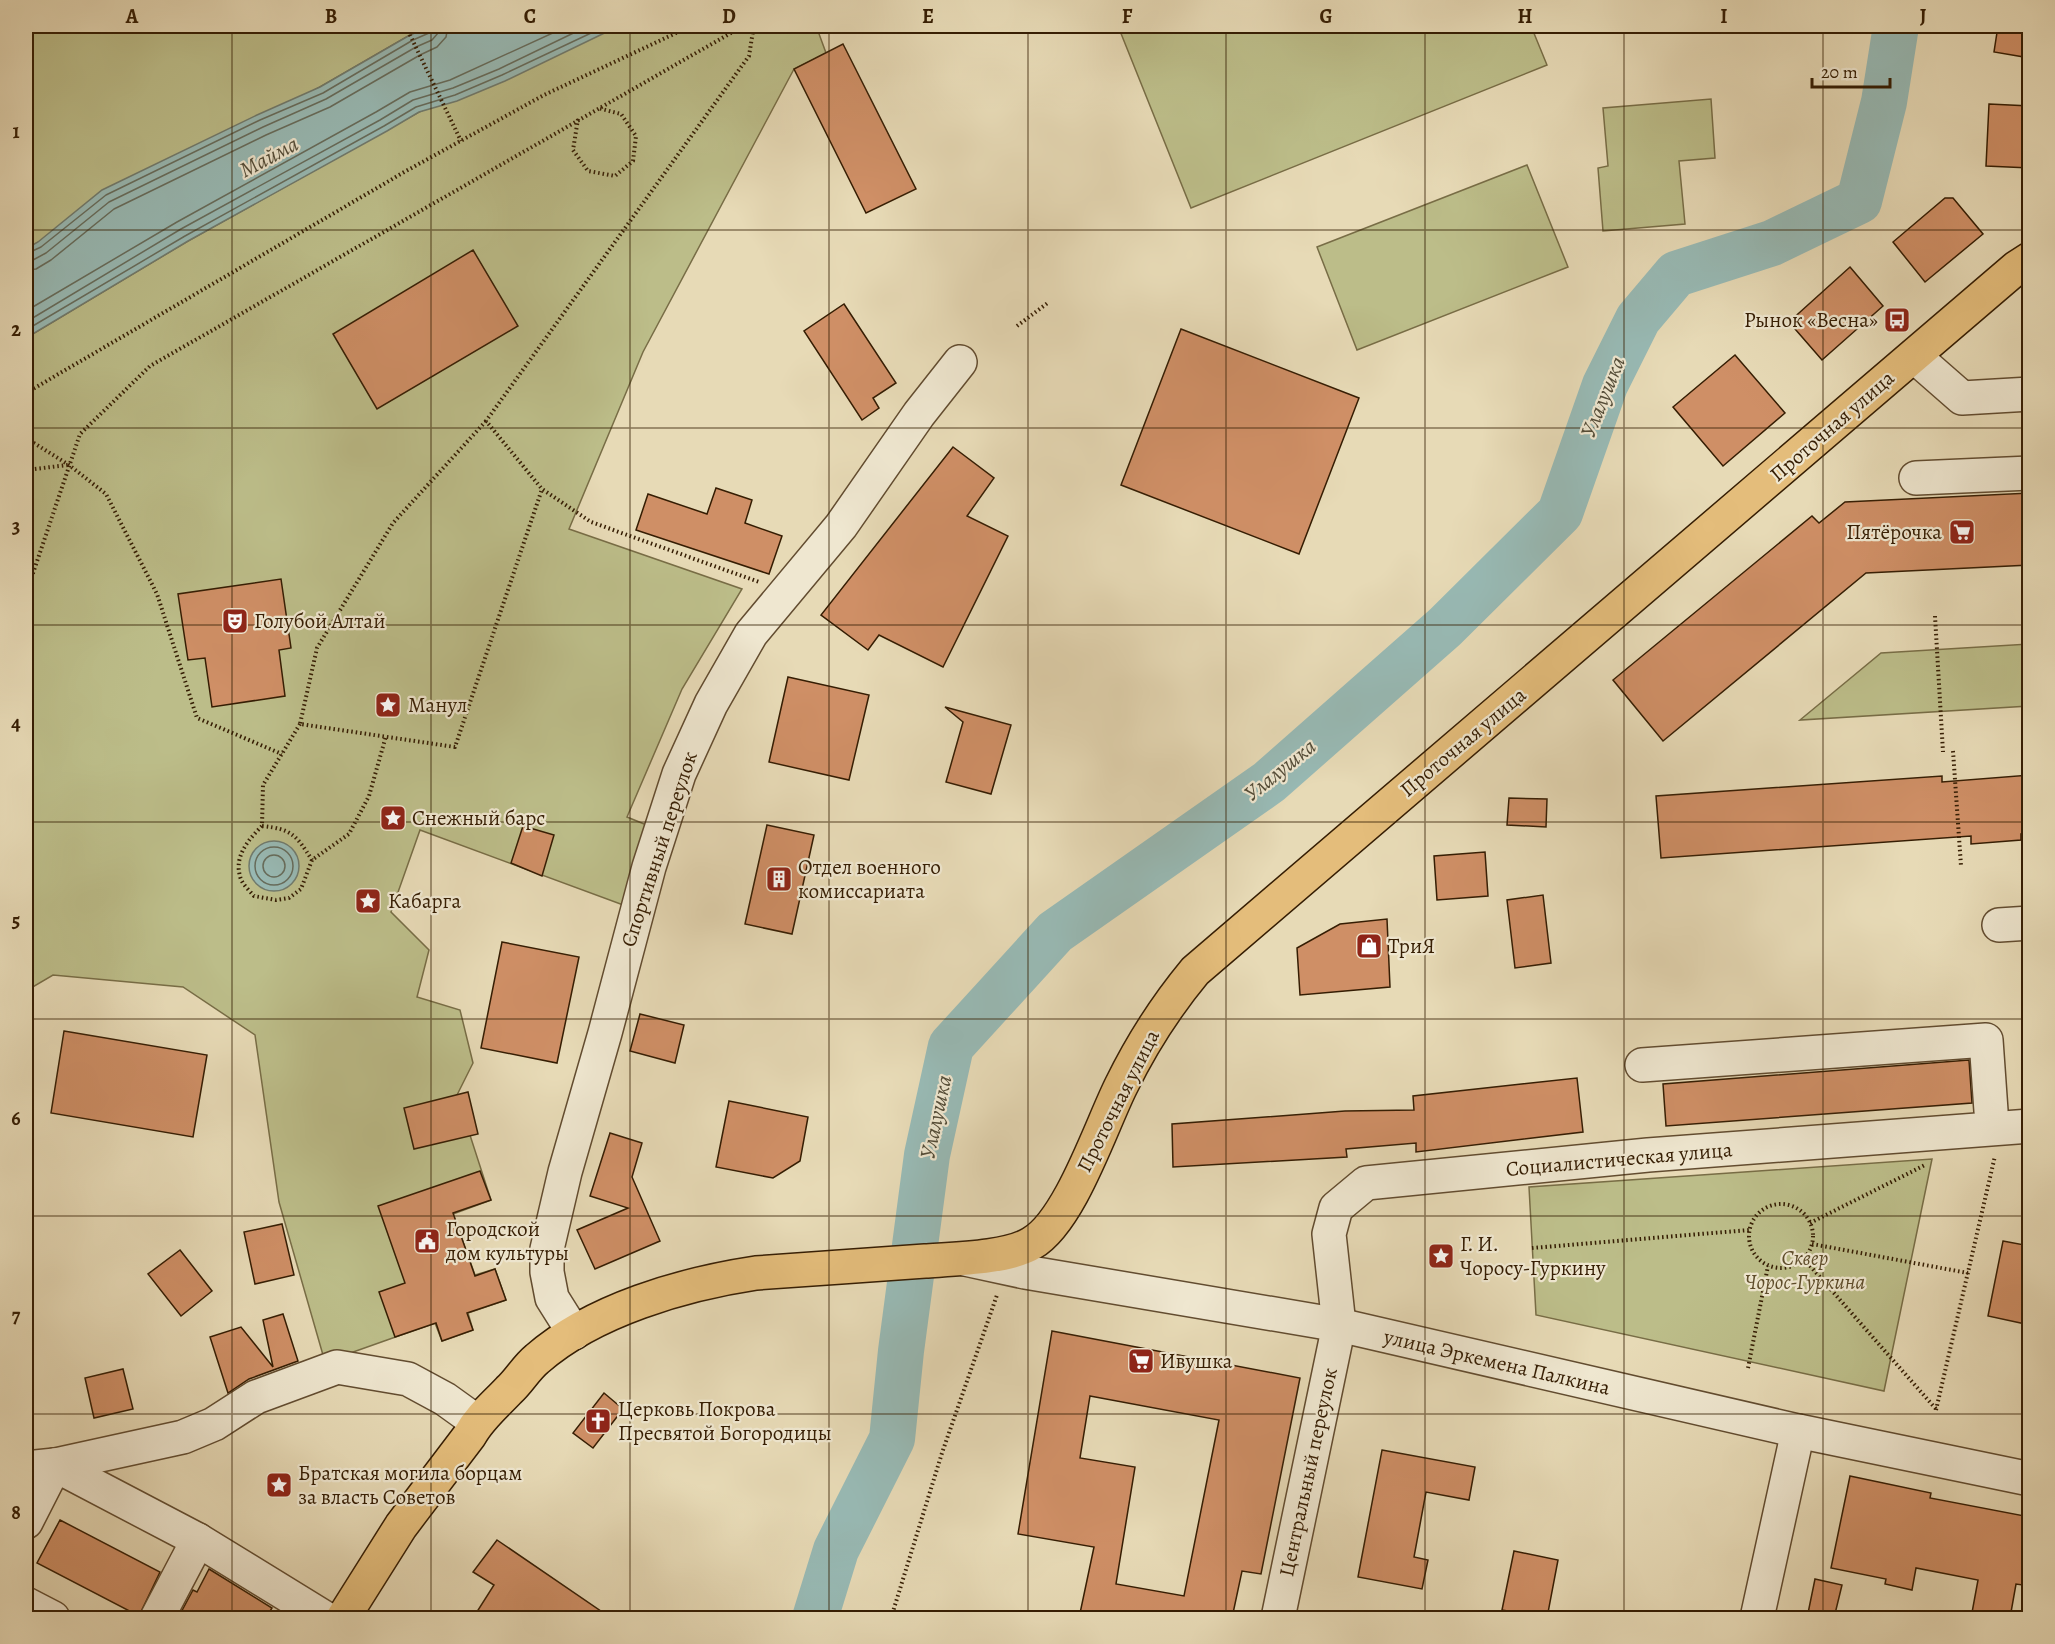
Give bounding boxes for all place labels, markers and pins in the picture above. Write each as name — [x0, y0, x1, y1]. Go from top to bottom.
bus stop icon: Рынок «Весна» — [1882, 305, 1912, 335]
place label: Рынок «Весна» — [1744, 306, 1878, 334]
supermarket icon: Пятёрочка — [1947, 517, 1977, 547]
place label: Пятёрочка — [1846, 518, 1942, 546]
theatre icon: Голубой Алтай — [220, 606, 250, 636]
place label: Голубой Алтай — [254, 607, 386, 635]
place icon: Манул — [373, 690, 403, 720]
place label: Манул — [408, 691, 467, 719]
place icon: Снежный барс — [378, 803, 408, 833]
place label: Снежный барс — [412, 804, 545, 832]
place label: Отдел военного комиссариата — [798, 853, 941, 905]
building icon: Отдел военного комиссариата — [764, 864, 794, 894]
place icon: Кабарга — [353, 886, 383, 916]
place label: Кабарга — [388, 887, 461, 915]
shop icon: ТриЯ — [1354, 931, 1384, 961]
place label: ТриЯ — [1388, 932, 1435, 960]
place label: Городской дом культуры — [445, 1215, 569, 1267]
public building icon: Городской дом культуры — [412, 1226, 442, 1256]
place label: Г. И. Чоросу-Гуркину — [1460, 1230, 1606, 1282]
place icon: Г. И. Чоросу-Гуркину — [1426, 1241, 1456, 1271]
supermarket icon: Ивушка — [1126, 1346, 1156, 1376]
place label: Ивушка — [1160, 1347, 1233, 1375]
place label: Церковь Покрова Пресвятой Богородицы — [618, 1395, 832, 1447]
church icon: Церковь Покрова Пресвятой Богородицы — [583, 1406, 613, 1436]
place label: Братская могила борцам за власть Советов — [298, 1459, 522, 1511]
place icon: Братская могила борцам за власть Советов — [264, 1470, 294, 1500]

